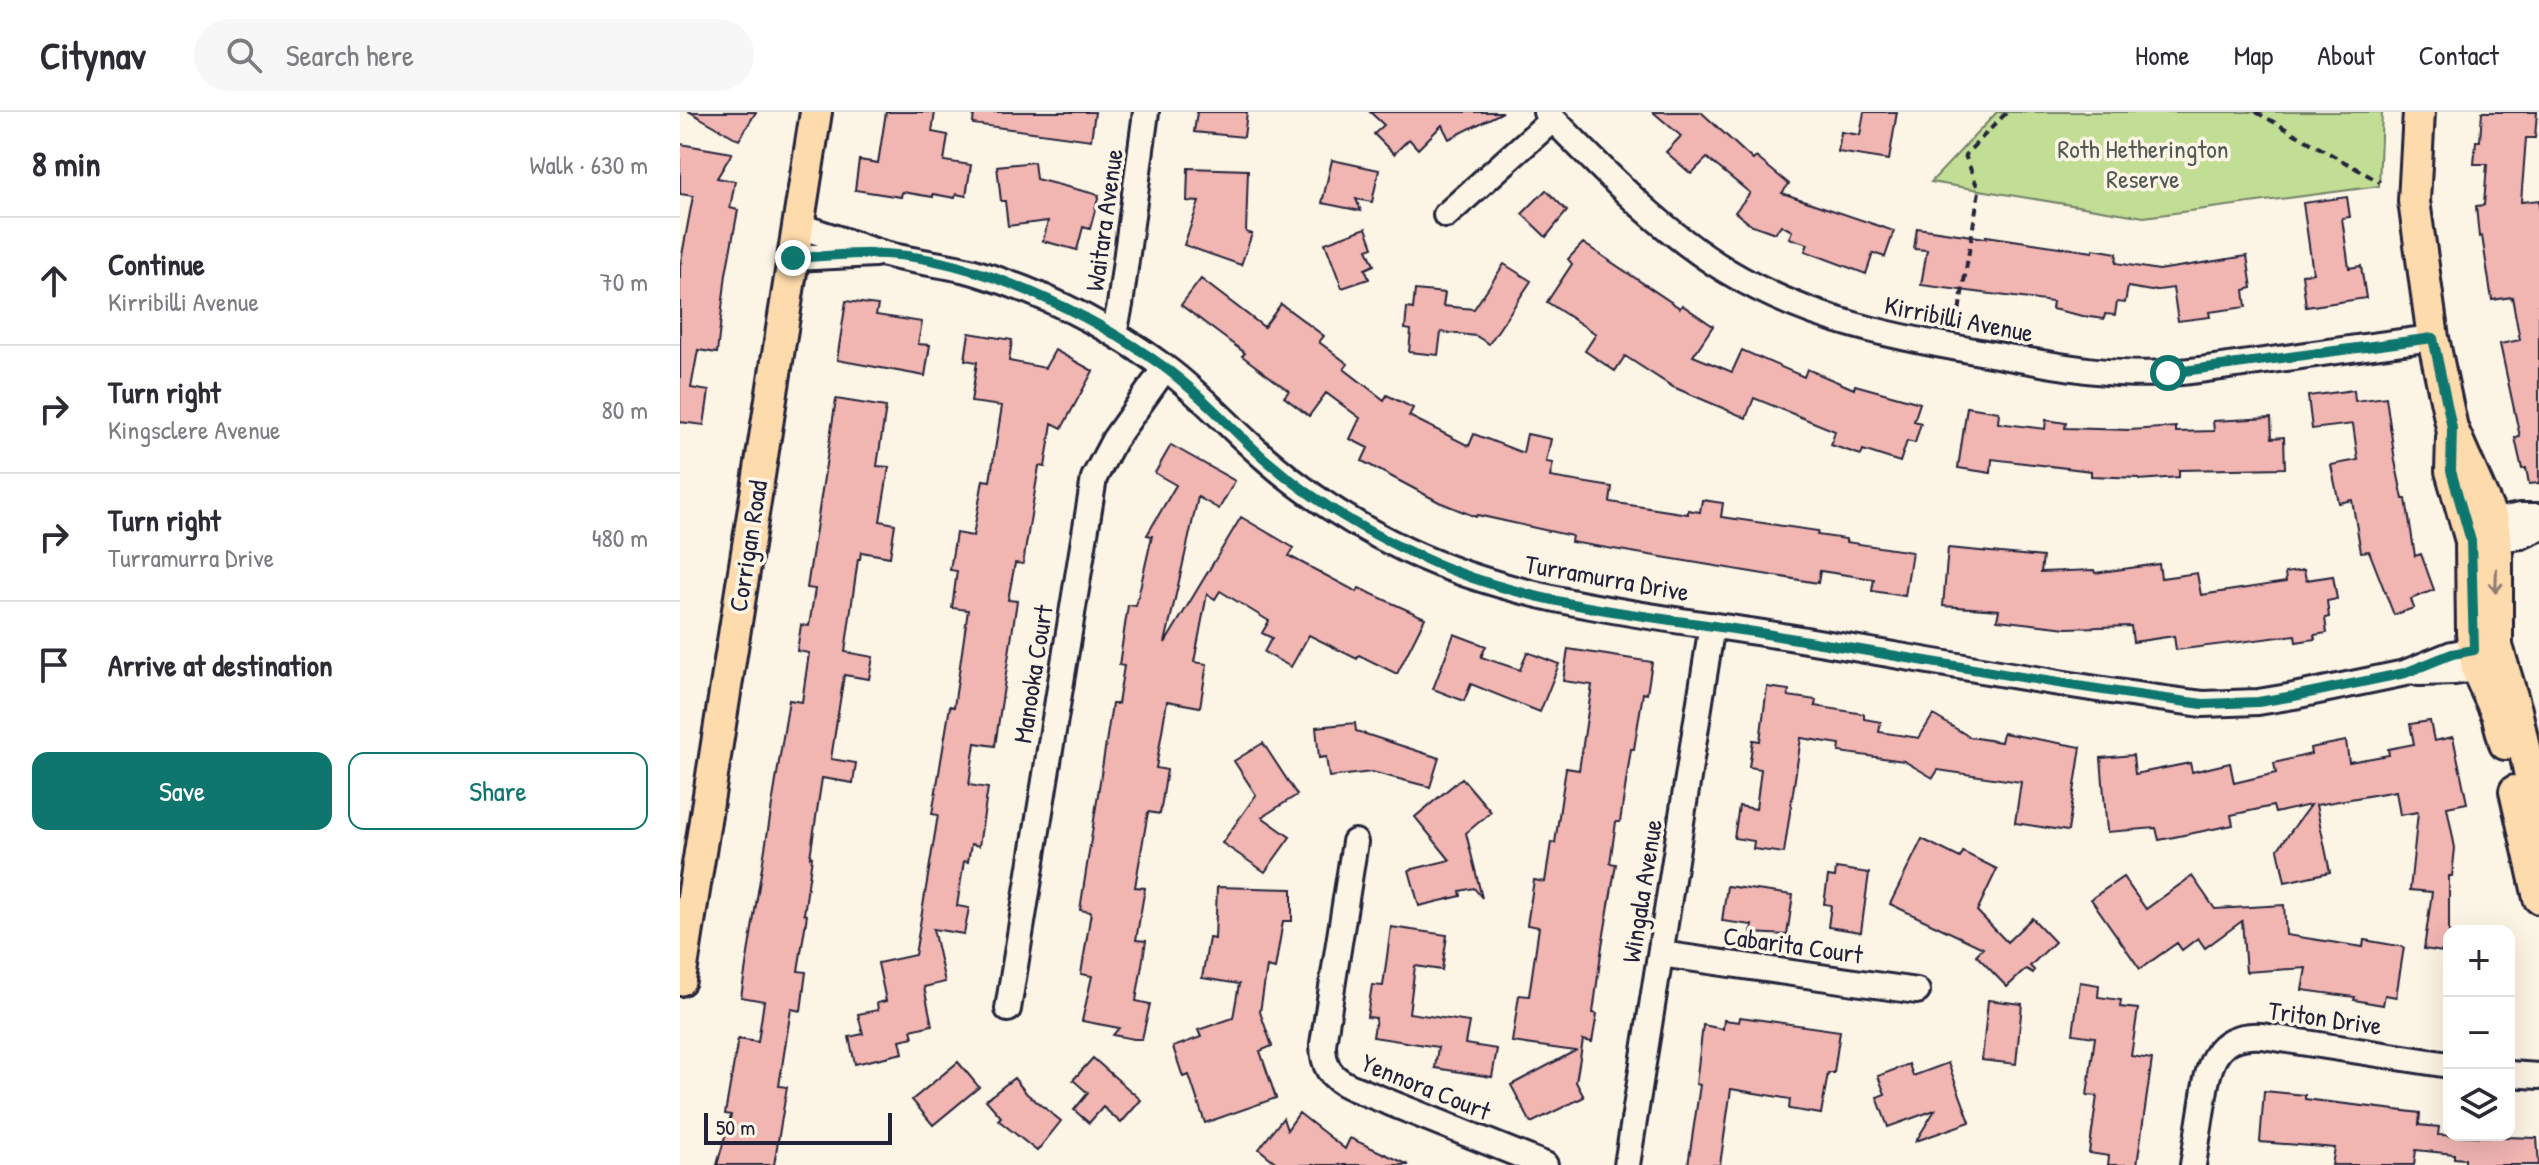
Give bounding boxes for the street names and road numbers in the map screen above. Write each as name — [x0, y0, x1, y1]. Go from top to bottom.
street label: Waitara Avenue — [1076, 147, 1131, 293]
street label: Kirribilli Avenue — [1882, 287, 2036, 350]
street label: Corrigan Road — [720, 478, 775, 614]
street label: Turramurra Drive — [1522, 546, 1692, 609]
street label: Manooka Court — [1004, 601, 1061, 746]
street label: Wingala Avenue — [1613, 817, 1670, 965]
street label: Cabarita Court — [1721, 917, 1866, 972]
street label: Triton Drive — [2266, 992, 2384, 1043]
street label: Yennora Court — [1357, 1045, 1497, 1129]

